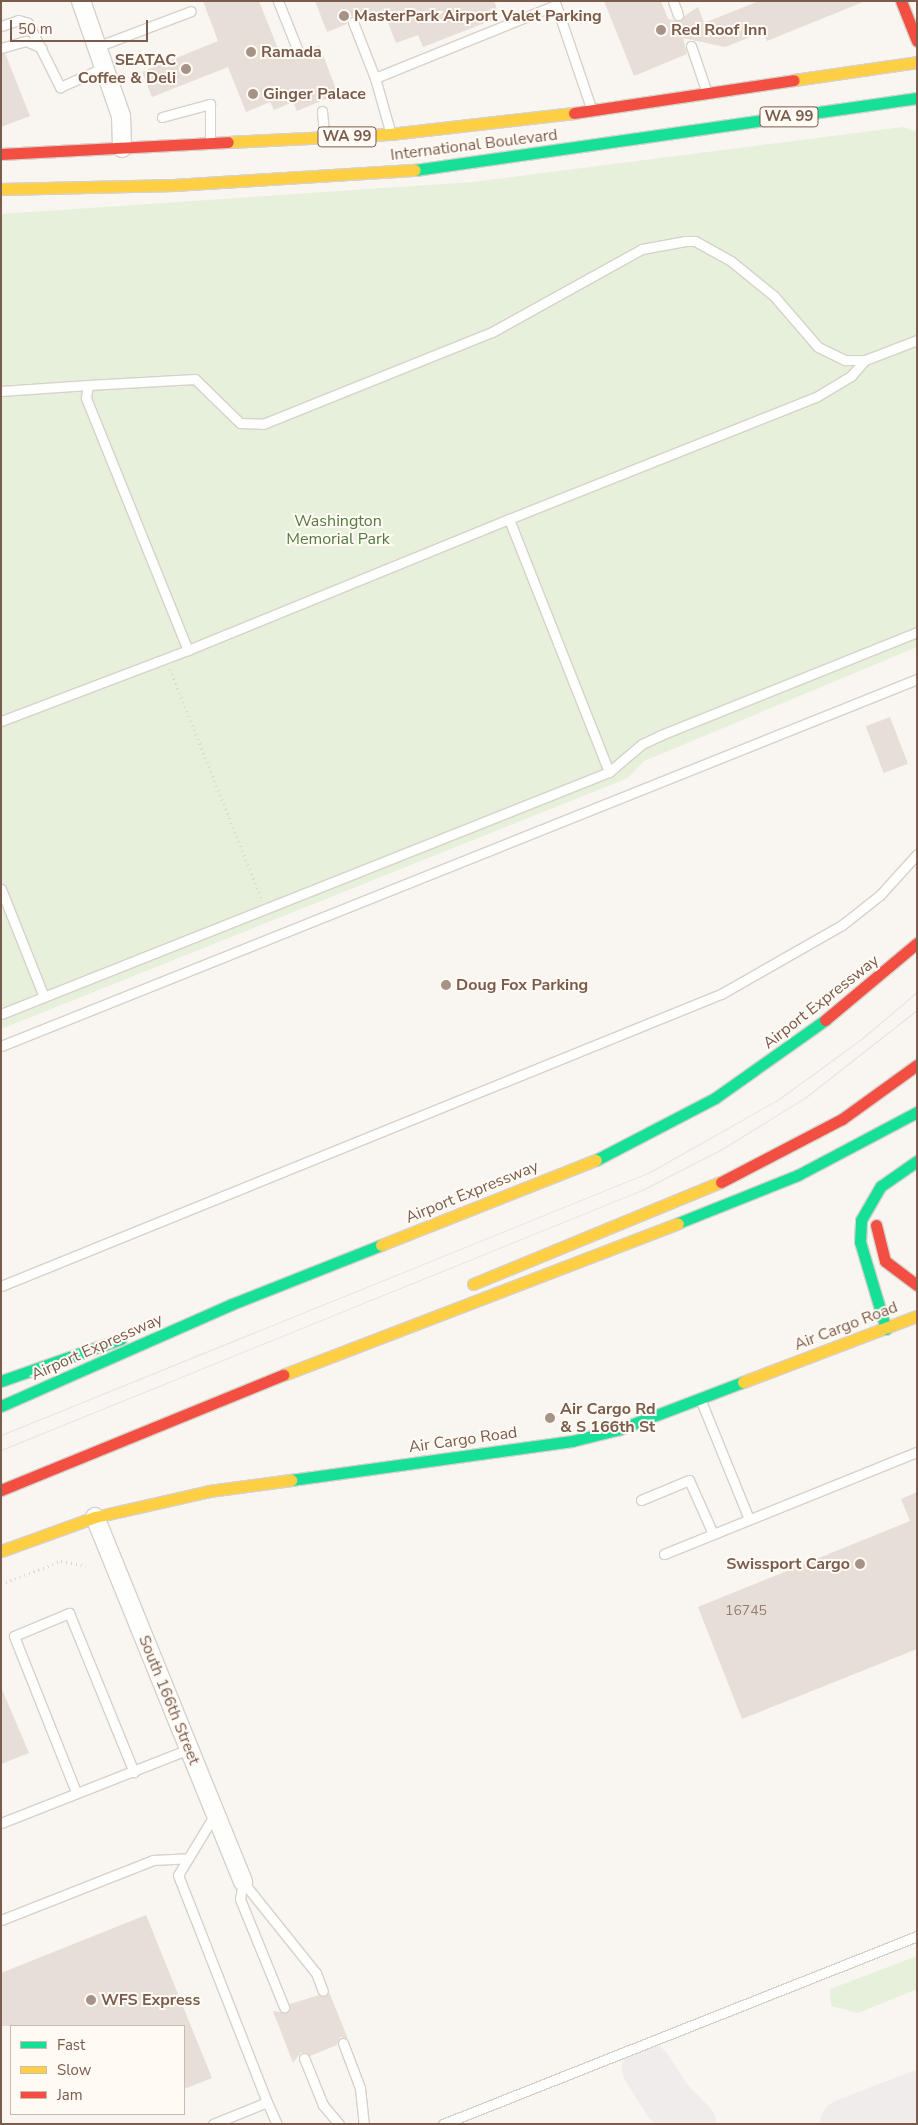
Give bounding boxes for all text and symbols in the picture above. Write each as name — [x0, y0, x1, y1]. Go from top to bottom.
place label: MasterPark Airport Valet Parking — [354, 6, 602, 26]
scale bar — [12, 10, 150, 42]
marker: MasterPark Airport Valet Parking — [338, 10, 350, 22]
text: 50 m — [18, 19, 53, 39]
place label: Red Roof Inn — [671, 20, 767, 40]
marker: Red Roof Inn — [655, 24, 667, 36]
place label: Ramada — [261, 42, 322, 62]
marker: Ramada — [245, 46, 257, 58]
place label: SEATAC Coffee & Deli — [78, 50, 176, 88]
marker: SEATAC Coffee & Deli — [180, 63, 192, 75]
place label: Ginger Palace — [263, 84, 366, 104]
marker: Ginger Palace — [247, 88, 259, 100]
road number: WA 99 — [759, 104, 819, 130]
road number: WA 99 — [317, 124, 377, 150]
street label: International Boulevard — [389, 125, 559, 165]
park label: Washington Memorial Park — [286, 511, 390, 549]
street label: Airport Expressway — [759, 951, 883, 1053]
place label: Doug Fox Parking — [456, 975, 588, 995]
marker: Doug Fox Parking — [440, 979, 452, 991]
street label: Airport Expressway — [403, 1157, 541, 1227]
street label: Air Cargo Road — [791, 1297, 901, 1355]
street label: Airport Expressway — [28, 1309, 166, 1385]
place label: Air Cargo Rd & S 166th St — [560, 1399, 656, 1437]
marker: Air Cargo Rd & S 166th St — [544, 1412, 556, 1424]
street label: Air Cargo Road — [407, 1423, 519, 1457]
place label: Swissport Cargo — [726, 1554, 850, 1574]
marker: Swissport Cargo — [854, 1558, 866, 1570]
house number: 16745 — [725, 1603, 767, 1619]
street label: South 166th Street — [134, 1633, 204, 1767]
place label: WFS Express — [101, 1990, 200, 2010]
marker: WFS Express — [85, 1994, 97, 2006]
legend — [10, 2025, 185, 2115]
text: Fast — [57, 2035, 85, 2055]
text: Slow — [57, 2060, 91, 2080]
text: Jam — [57, 2085, 83, 2105]

